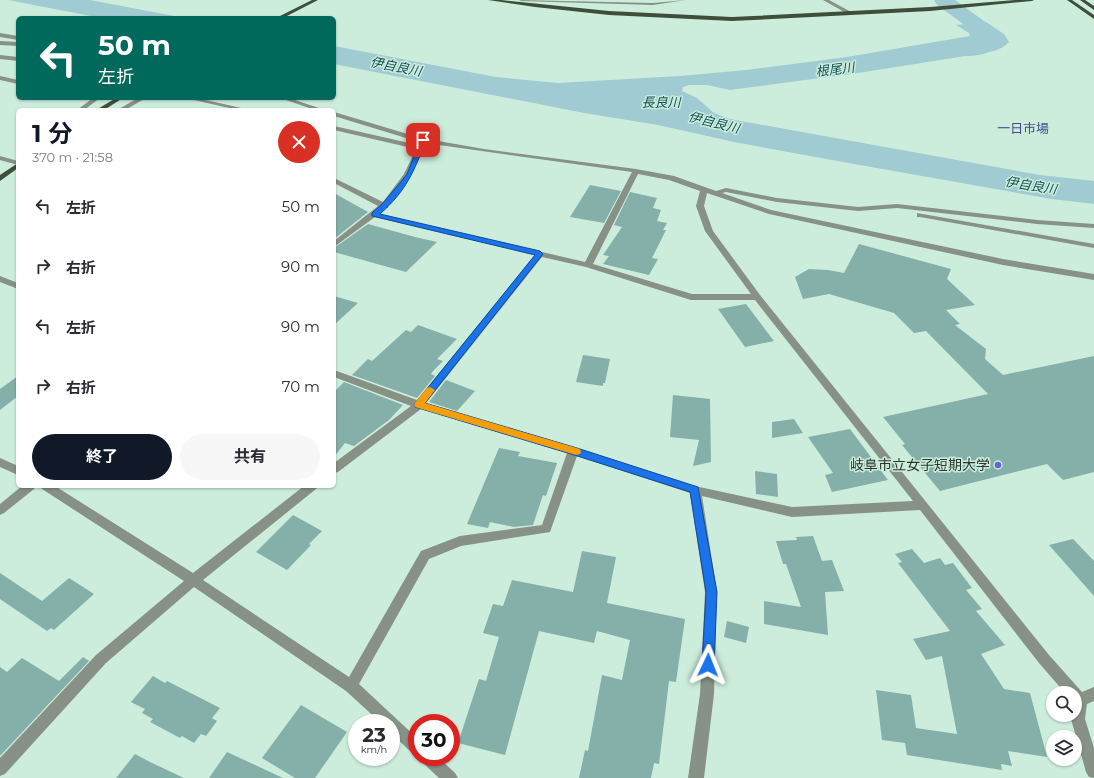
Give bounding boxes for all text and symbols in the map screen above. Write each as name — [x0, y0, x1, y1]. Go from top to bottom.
text: 50 m — [98, 28, 171, 62]
icon: left — [32, 32, 84, 84]
water label: 伊自良川 — [369, 53, 425, 79]
water label: 根尾川 — [815, 58, 857, 79]
text: 左折 — [98, 66, 134, 88]
water label: 長良川 — [641, 94, 682, 110]
water label: 伊自良川 — [687, 108, 743, 137]
text: 1 分 — [32, 119, 72, 148]
district label: 一日市場 — [997, 120, 1049, 136]
button: close — [278, 121, 320, 163]
pin — [406, 123, 440, 157]
icon: arrive — [412, 129, 434, 151]
text: 370 m · 21:58 — [32, 149, 113, 165]
water label: 伊自良川 — [1004, 173, 1060, 197]
icon: left — [32, 195, 54, 217]
text: 50 m — [282, 197, 320, 216]
text: 左折 — [66, 198, 96, 217]
icon: right — [32, 255, 54, 277]
text: 90 m — [281, 257, 320, 276]
text: 右折 — [66, 258, 96, 277]
icon: left — [32, 315, 54, 337]
text: 90 m — [281, 317, 320, 336]
text: 左折 — [66, 318, 96, 337]
icon: right — [32, 375, 54, 397]
text: 70 m — [282, 377, 320, 396]
text: 右折 — [66, 378, 96, 397]
button: 終了 — [32, 434, 172, 480]
button: 共有 — [180, 434, 320, 480]
place label: 岐阜市立女子短期大学 — [850, 456, 990, 474]
marker: 岐阜市立女子短期大学 — [993, 460, 1003, 470]
position arrow — [687, 644, 729, 686]
map controls — [1046, 686, 1082, 766]
button: search — [1046, 686, 1082, 722]
speed limit sign: 30 — [408, 714, 460, 766]
text: 23 — [362, 723, 386, 747]
button: layers — [1046, 730, 1082, 766]
text: km/h — [361, 743, 387, 756]

